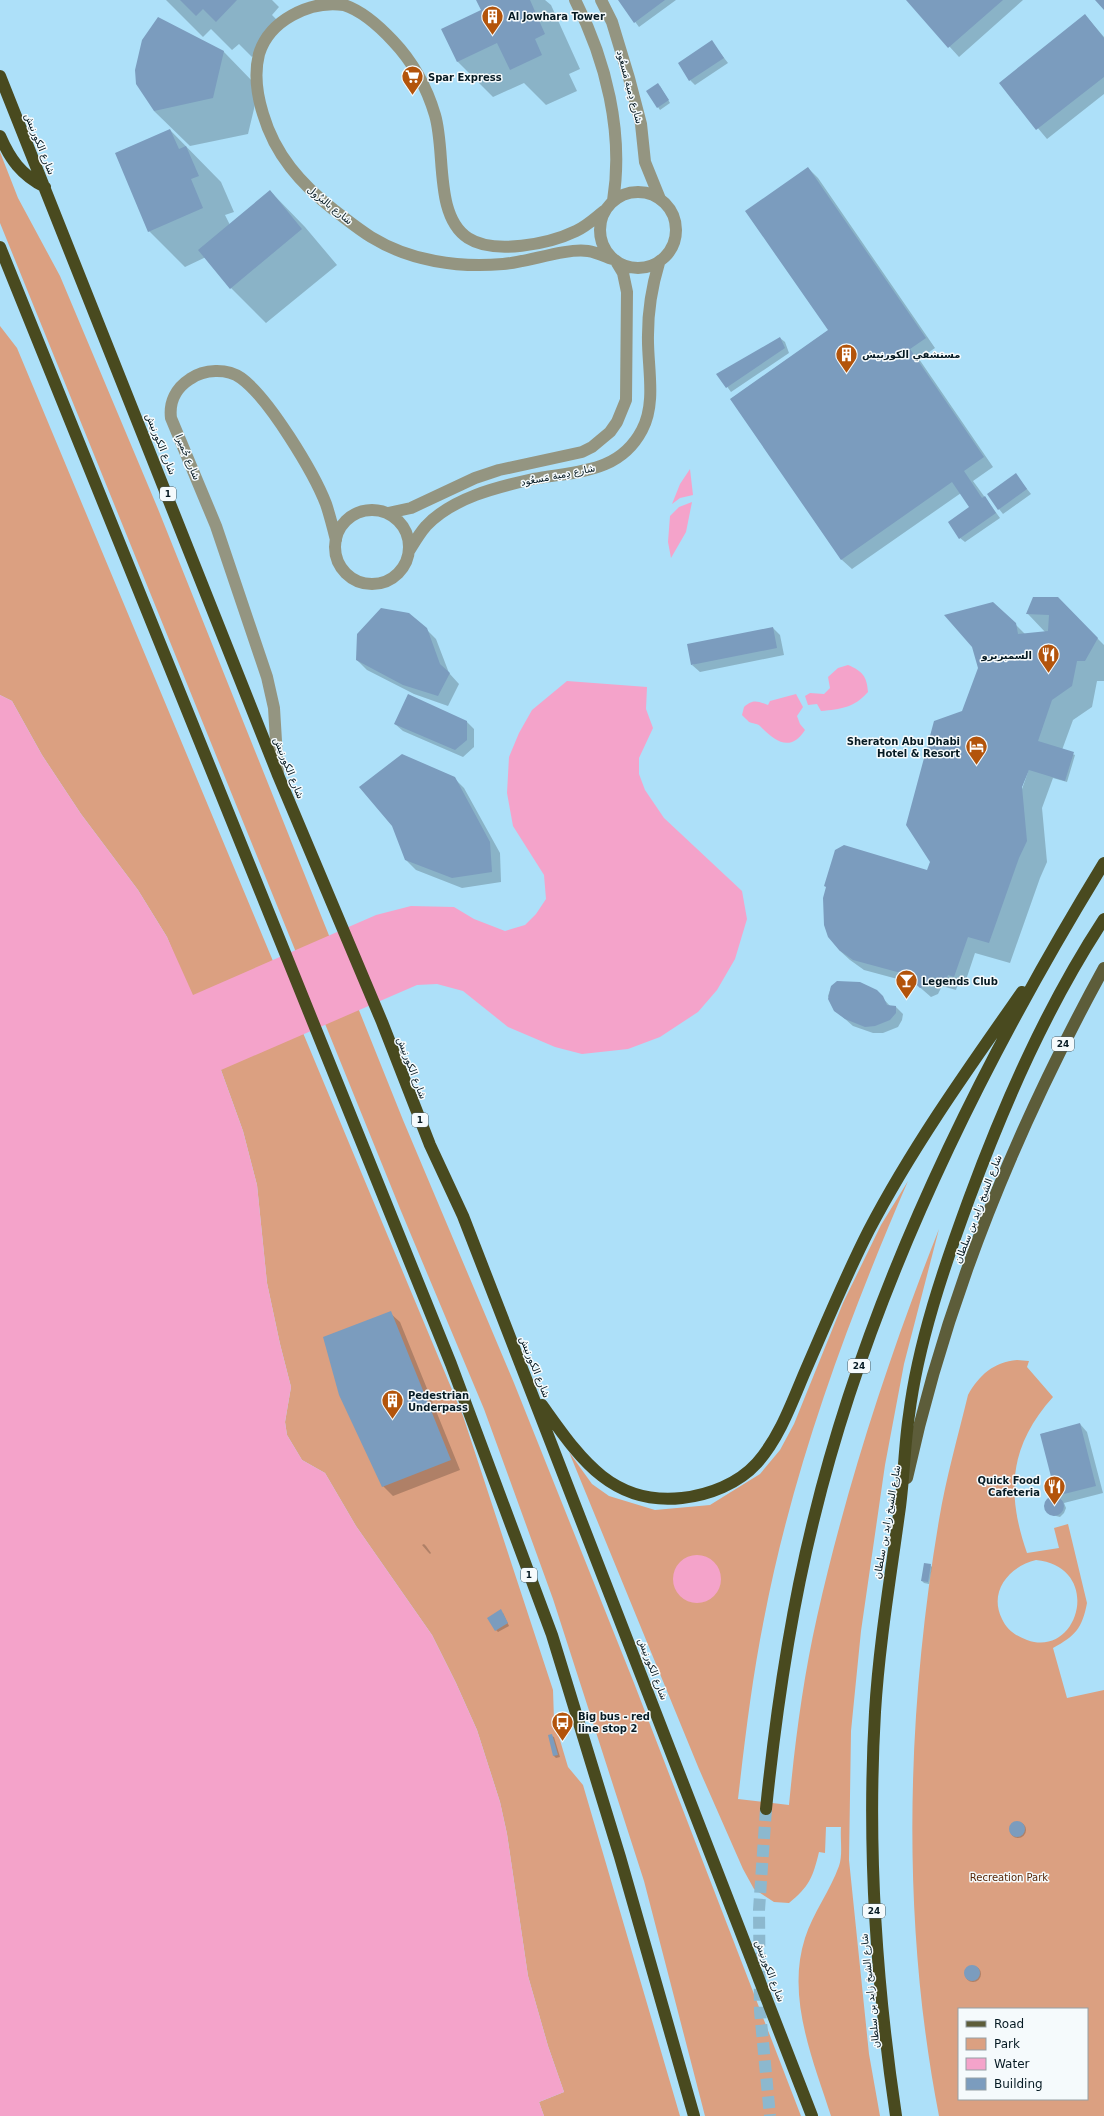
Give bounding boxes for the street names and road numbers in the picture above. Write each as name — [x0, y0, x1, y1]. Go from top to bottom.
street label: شارع دِمية مَسعُود — [614, 49, 645, 125]
street label: شارع الكورنيش — [22, 112, 57, 177]
street label: شارع باليزُول — [305, 183, 355, 227]
street label: شارع الكورنيش — [143, 412, 178, 477]
street label: شارع جُميرا — [173, 432, 203, 482]
street label: شارع دِمية مَسعُود — [520, 462, 596, 489]
road number: 1 — [160, 487, 176, 501]
street label: شارع الكورنيش — [271, 736, 306, 801]
street label: شارع الكورنيش — [394, 1036, 429, 1101]
road number: 24 — [1052, 1037, 1074, 1051]
road number: 1 — [412, 1113, 428, 1127]
street label: شارع الشيخ زايد بن سلطان — [952, 1153, 1005, 1265]
street label: شارع الكورنيش — [517, 1335, 552, 1400]
road number: 24 — [848, 1359, 870, 1373]
street label: شارع الشيخ زايد بن سلطان — [872, 1464, 903, 1580]
road number: 1 — [521, 1568, 537, 1582]
street label: شارع الكورنيش — [635, 1637, 670, 1702]
road number: 24 — [863, 1904, 885, 1918]
street label: شارع الشيخ زايد بن سلطان — [858, 1933, 883, 2049]
street label: شارع الكورنيش — [752, 1939, 787, 2004]

